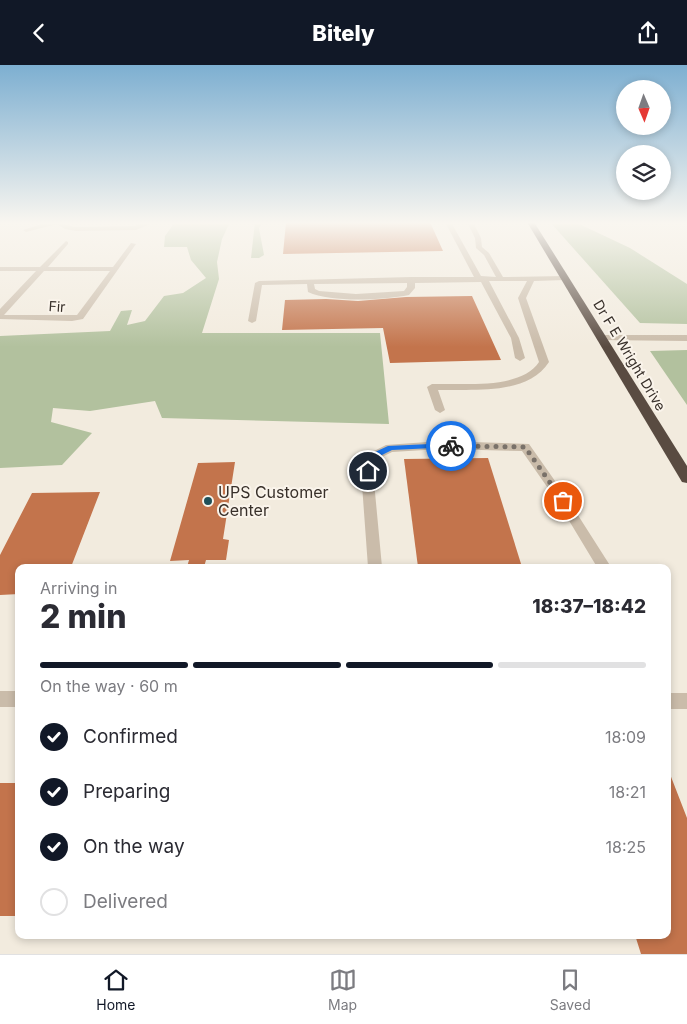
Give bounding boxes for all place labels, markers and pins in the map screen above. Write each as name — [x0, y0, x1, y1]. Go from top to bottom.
pin — [347, 450, 389, 492]
pin — [542, 480, 584, 522]
place label: UPS Customer Center — [218, 482, 329, 520]
marker: UPS Customer Center — [202, 495, 214, 507]

